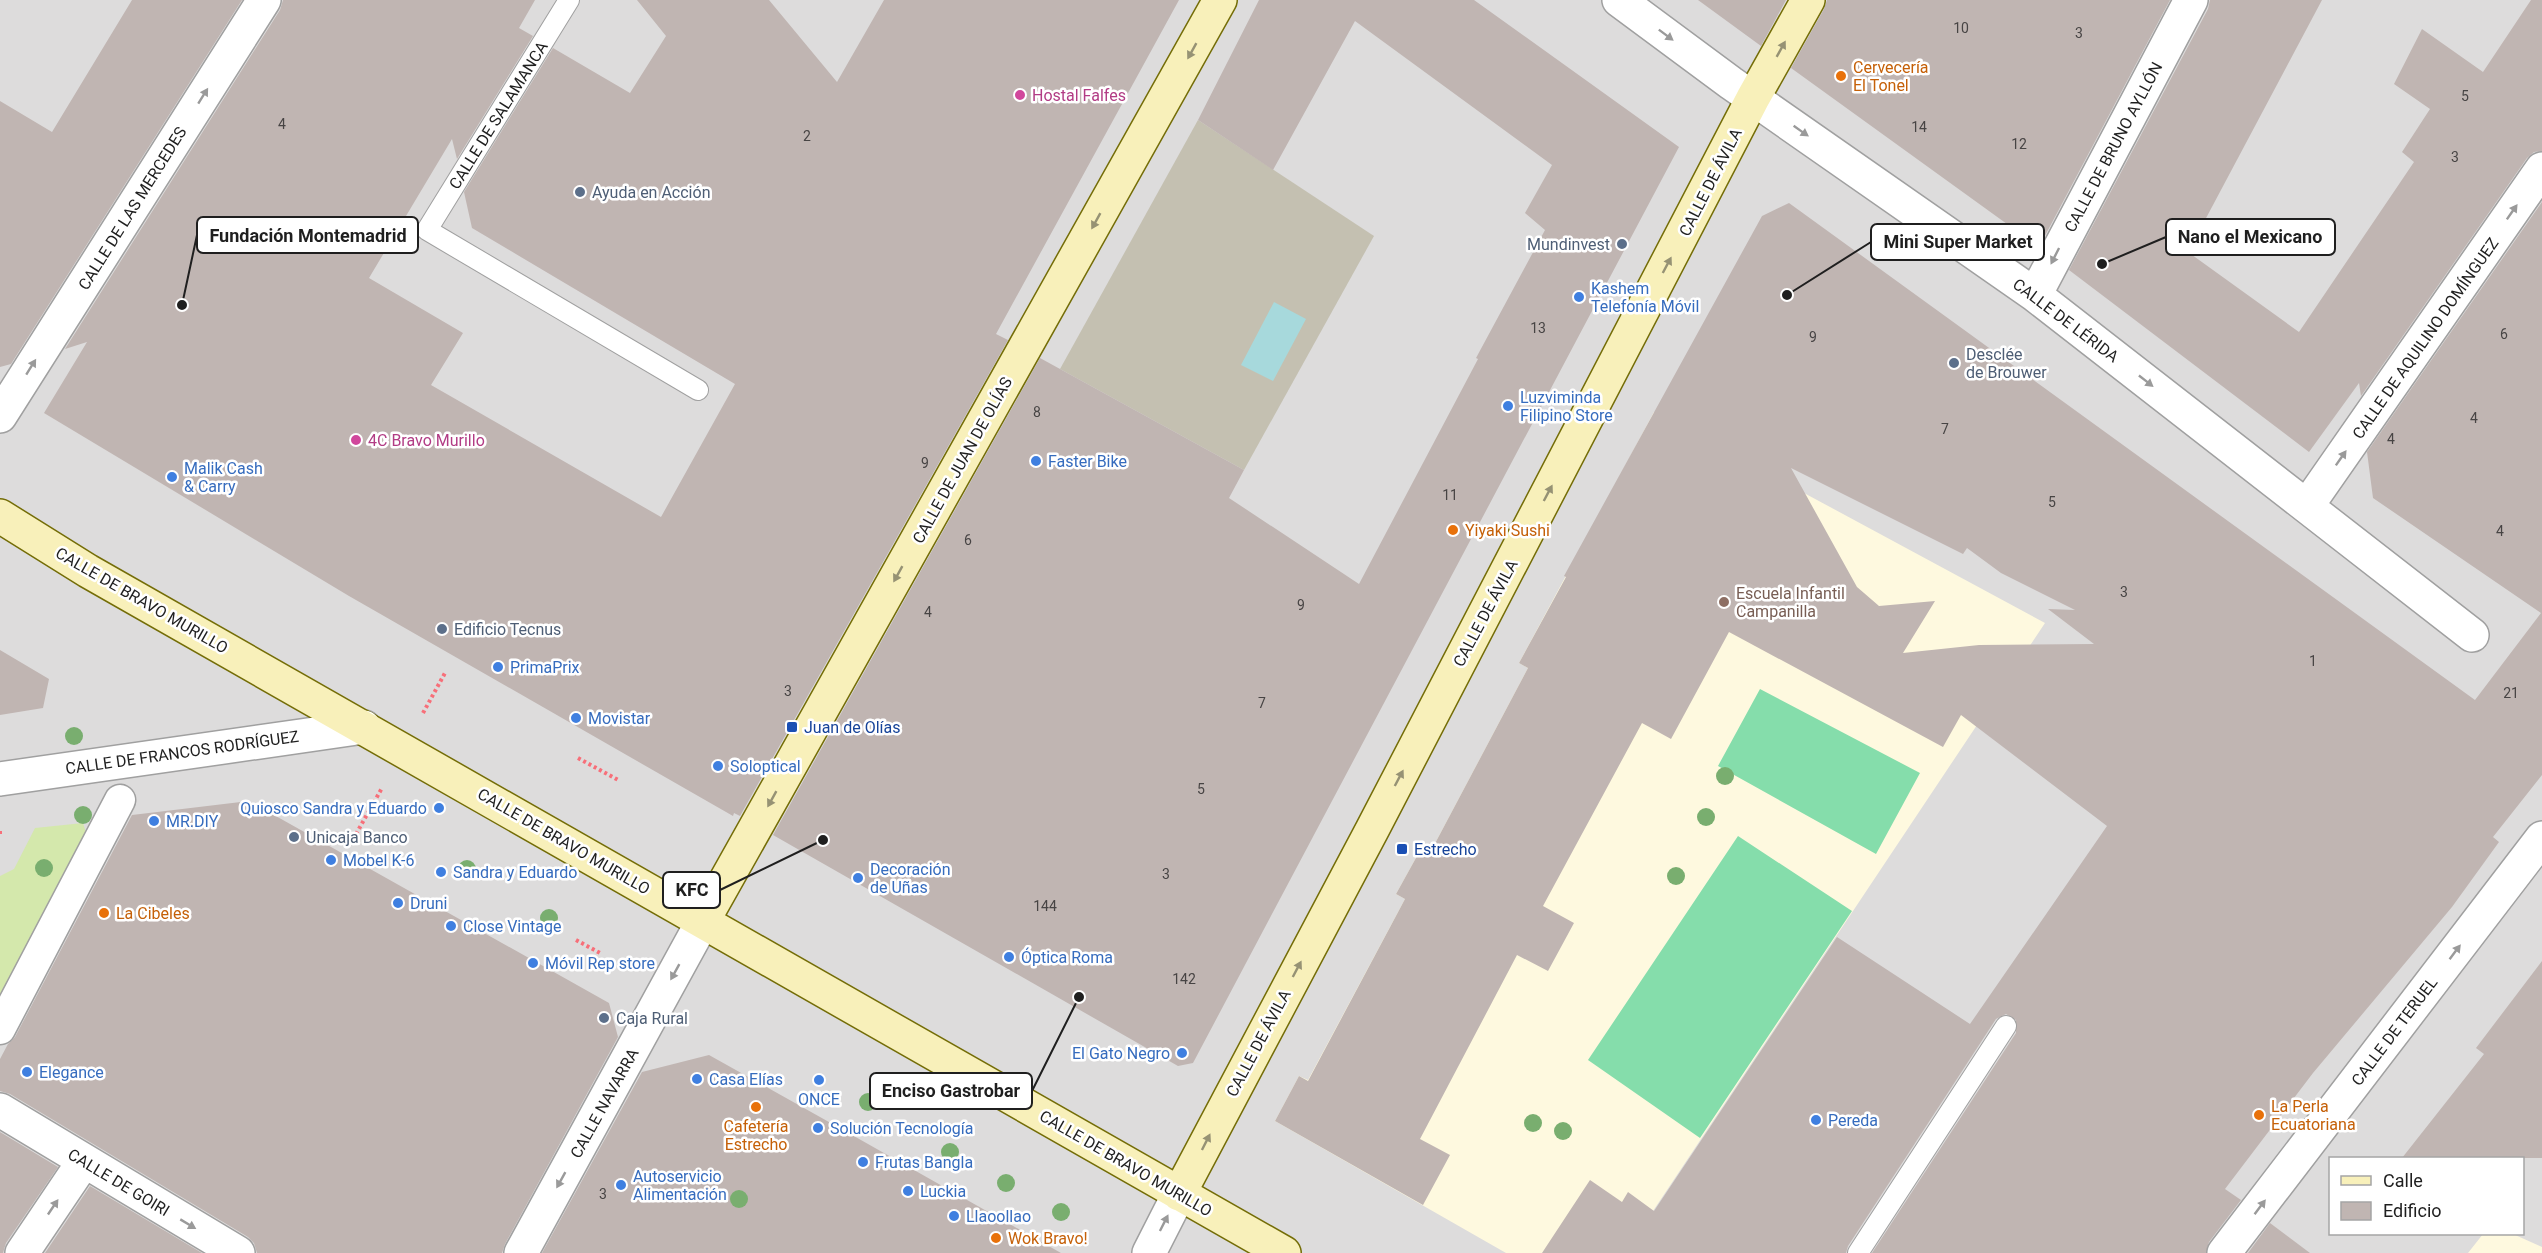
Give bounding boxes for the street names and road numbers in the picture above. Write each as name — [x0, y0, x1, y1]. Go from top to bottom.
street label: CALLE DE SALAMANCA — [445, 37, 552, 193]
street label: CALLE DE BRUNO AYLLÓN — [2060, 59, 2166, 235]
street label: CALLE DE LAS MERCEDES — [74, 123, 191, 293]
street label: CALLE DE ÁVILA — [1675, 125, 1746, 239]
street label: CALLE DE AQUILINO DOMÍNGUEZ — [2348, 234, 2502, 443]
street label: CALLE DE LÉRIDA — [2009, 274, 2123, 367]
street label: CALLE DE JUAN DE OLÍAS — [909, 374, 1016, 547]
street label: CALLE DE BRAVO MURILLO — [52, 543, 231, 658]
street label: CALLE DE ÁVILA — [1449, 556, 1522, 670]
street label: CALLE DE FRANCOS RODRÍGUEZ — [64, 727, 300, 778]
street label: CALLE DE BRAVO MURILLO — [474, 784, 653, 899]
street label: CALLE DE TERUEL — [2347, 973, 2442, 1089]
street label: CALLE DE ÁVILA — [1222, 986, 1295, 1100]
street label: CALLE NAVARRA — [566, 1045, 643, 1161]
street label: CALLE DE BRAVO MURILLO — [1036, 1106, 1215, 1221]
street label: CALLE DE GOIRI — [64, 1145, 173, 1220]

